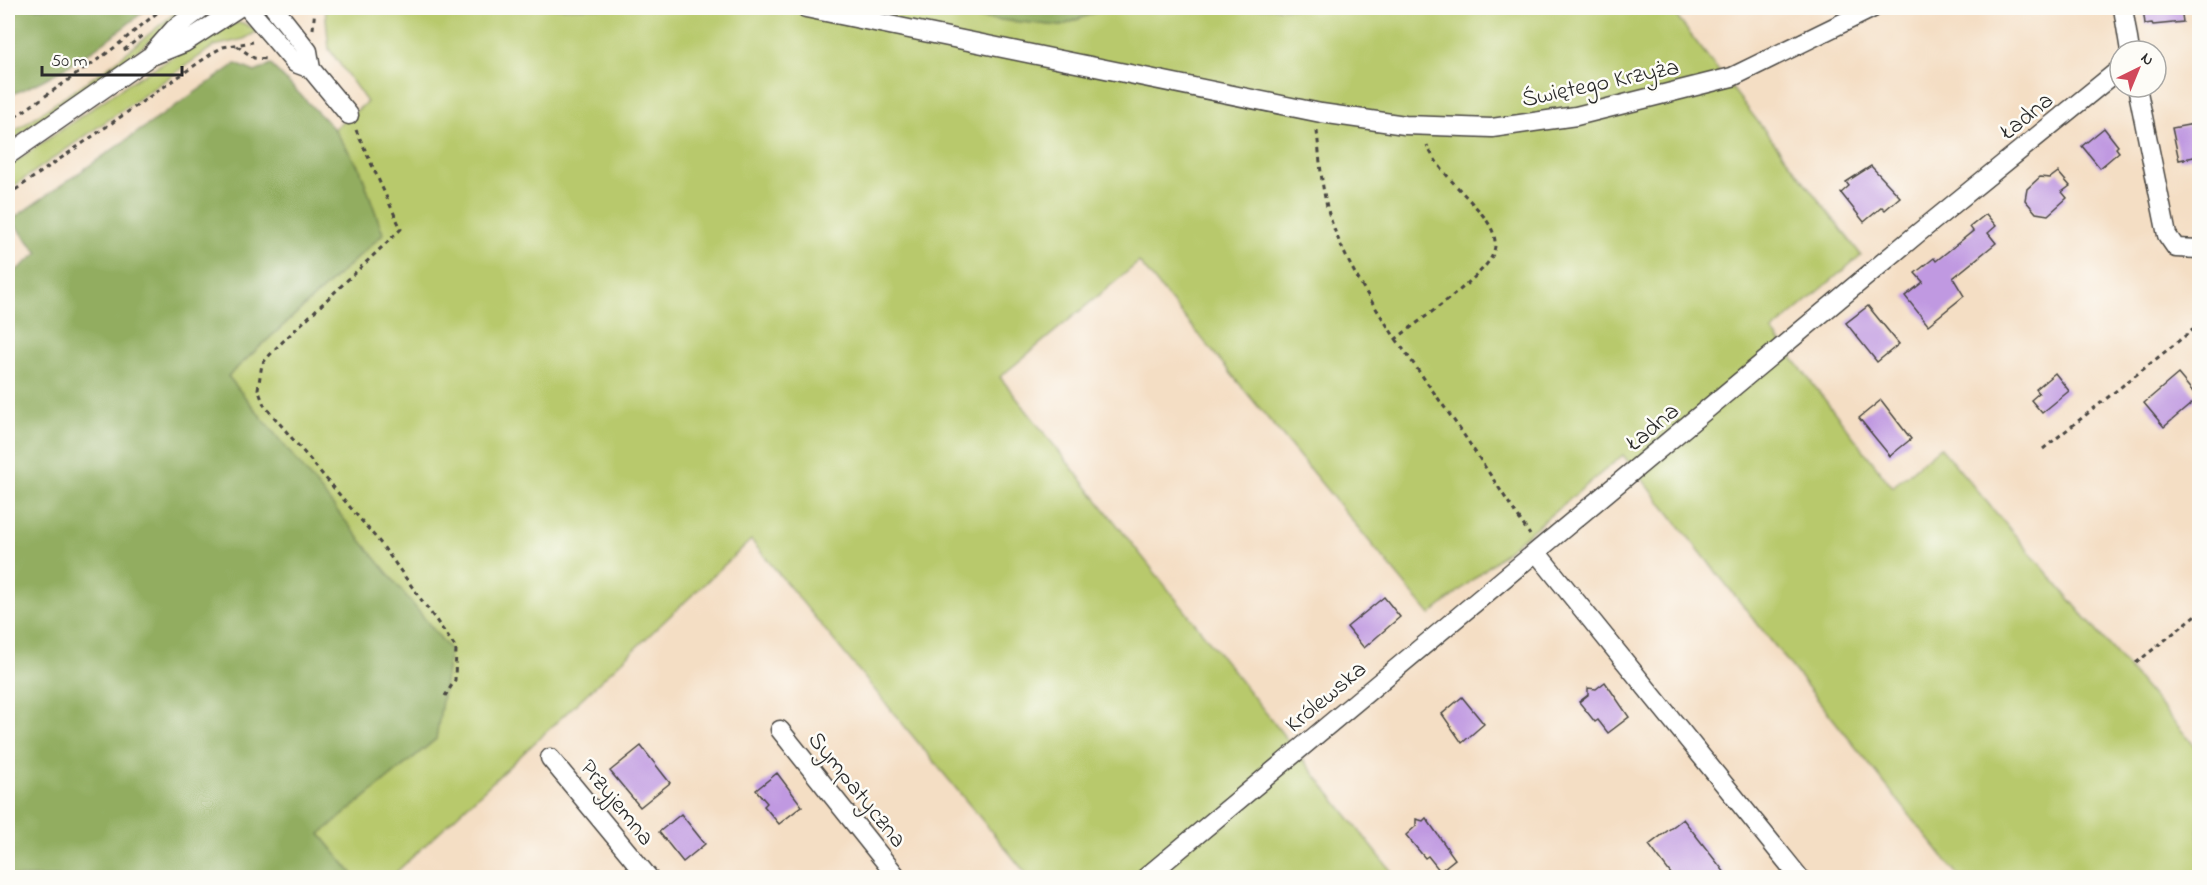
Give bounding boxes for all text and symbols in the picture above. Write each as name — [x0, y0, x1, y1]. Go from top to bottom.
scale bar — [42, 39, 182, 77]
north arrow — [2108, 39, 2168, 99]
text: N — [2135, 47, 2159, 72]
text: 50 m — [51, 49, 88, 75]
street label: Świętego Krzyża — [1519, 51, 1683, 119]
street label: Ładna — [1992, 84, 2062, 150]
street label: Ładna — [1619, 395, 1688, 461]
street label: Królewska — [1278, 653, 1375, 743]
street label: Sympatyczna — [797, 725, 914, 857]
street label: Przyjemna — [570, 753, 662, 855]

